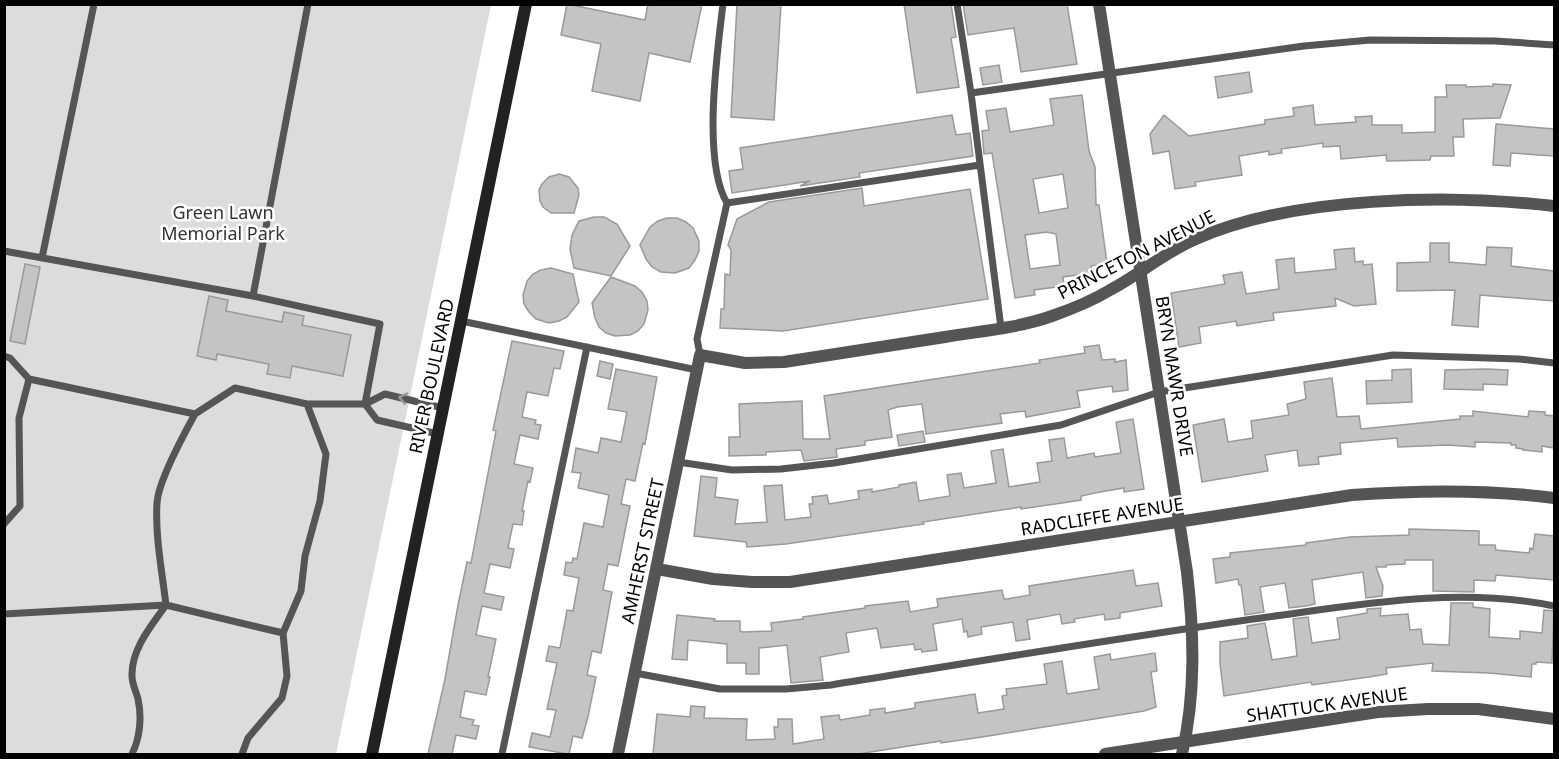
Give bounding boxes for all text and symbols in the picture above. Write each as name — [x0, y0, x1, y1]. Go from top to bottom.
park label: Green Lawn Memorial Park — [161, 200, 285, 245]
street label: PRINCETON AVENUE — [1053, 204, 1219, 304]
street label: BRYN MAWR DRIVE — [1150, 294, 1200, 458]
street label: RIVER BOULEVARD — [403, 296, 459, 456]
one-way arrow — [398, 392, 408, 405]
street label: AMHERST STREET — [615, 476, 669, 626]
street label: RADCLIFFE AVENUE — [1019, 491, 1185, 541]
street label: SHATTUCK AVENUE — [1245, 681, 1409, 727]

